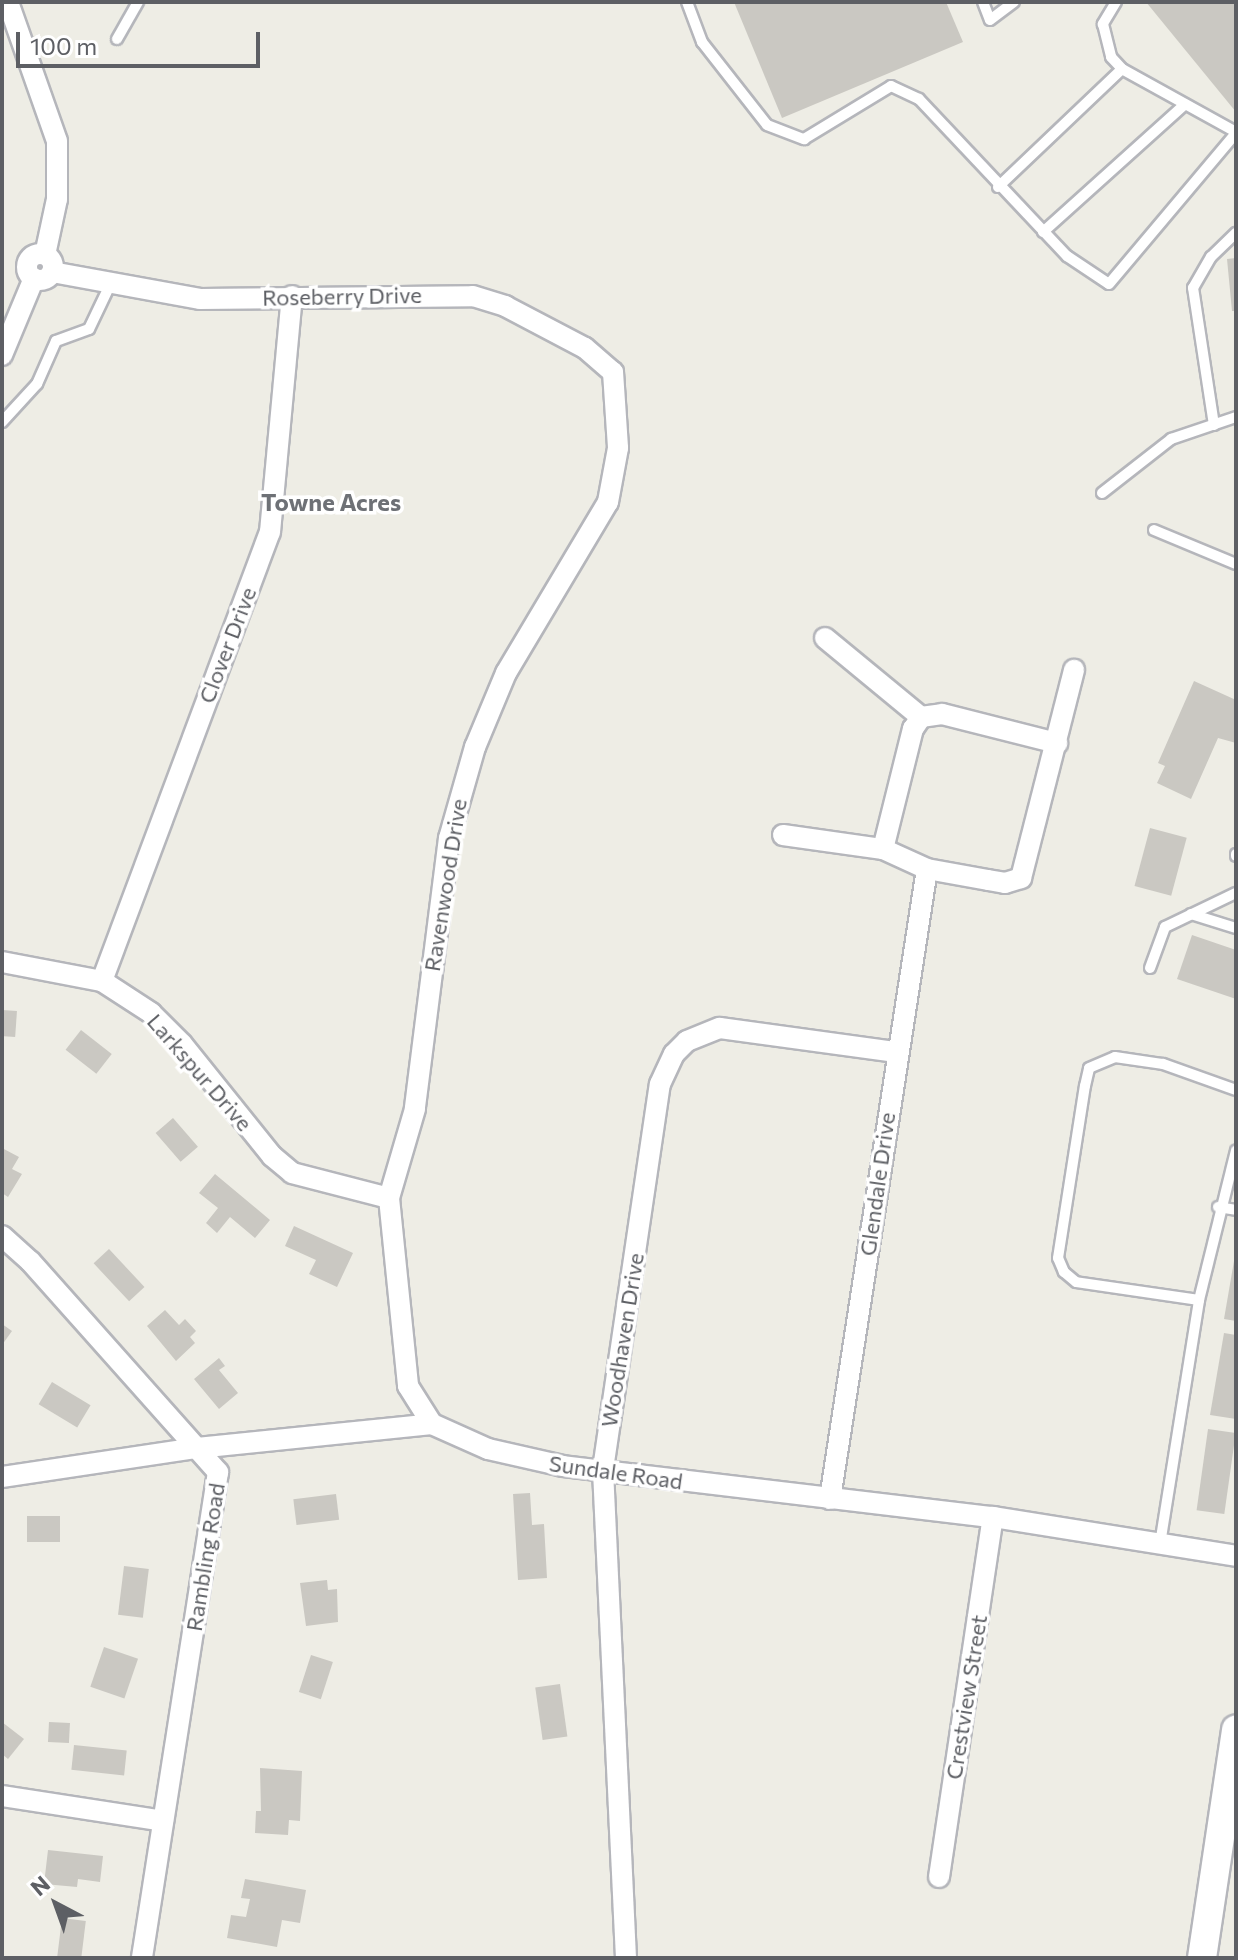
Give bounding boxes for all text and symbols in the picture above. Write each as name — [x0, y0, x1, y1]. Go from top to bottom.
scale bar — [20, 16, 264, 66]
text: 100 m — [30, 31, 97, 60]
street label: Roseberry Drive — [262, 281, 422, 311]
district label: Towne Acres — [261, 488, 401, 516]
street label: Clover Drive — [193, 583, 261, 707]
street label: Ravenwood Drive — [418, 797, 472, 973]
street label: Larkspur Drive — [142, 1008, 258, 1136]
street label: Glendale Drive — [854, 1111, 900, 1257]
street label: Woodhaven Drive — [595, 1251, 649, 1429]
street label: Sundale Road — [547, 1450, 685, 1494]
street label: Rambling Road — [180, 1481, 230, 1633]
street label: Crestview Street — [940, 1613, 992, 1781]
north arrow — [16, 1864, 96, 1944]
text: N — [25, 1870, 55, 1901]

